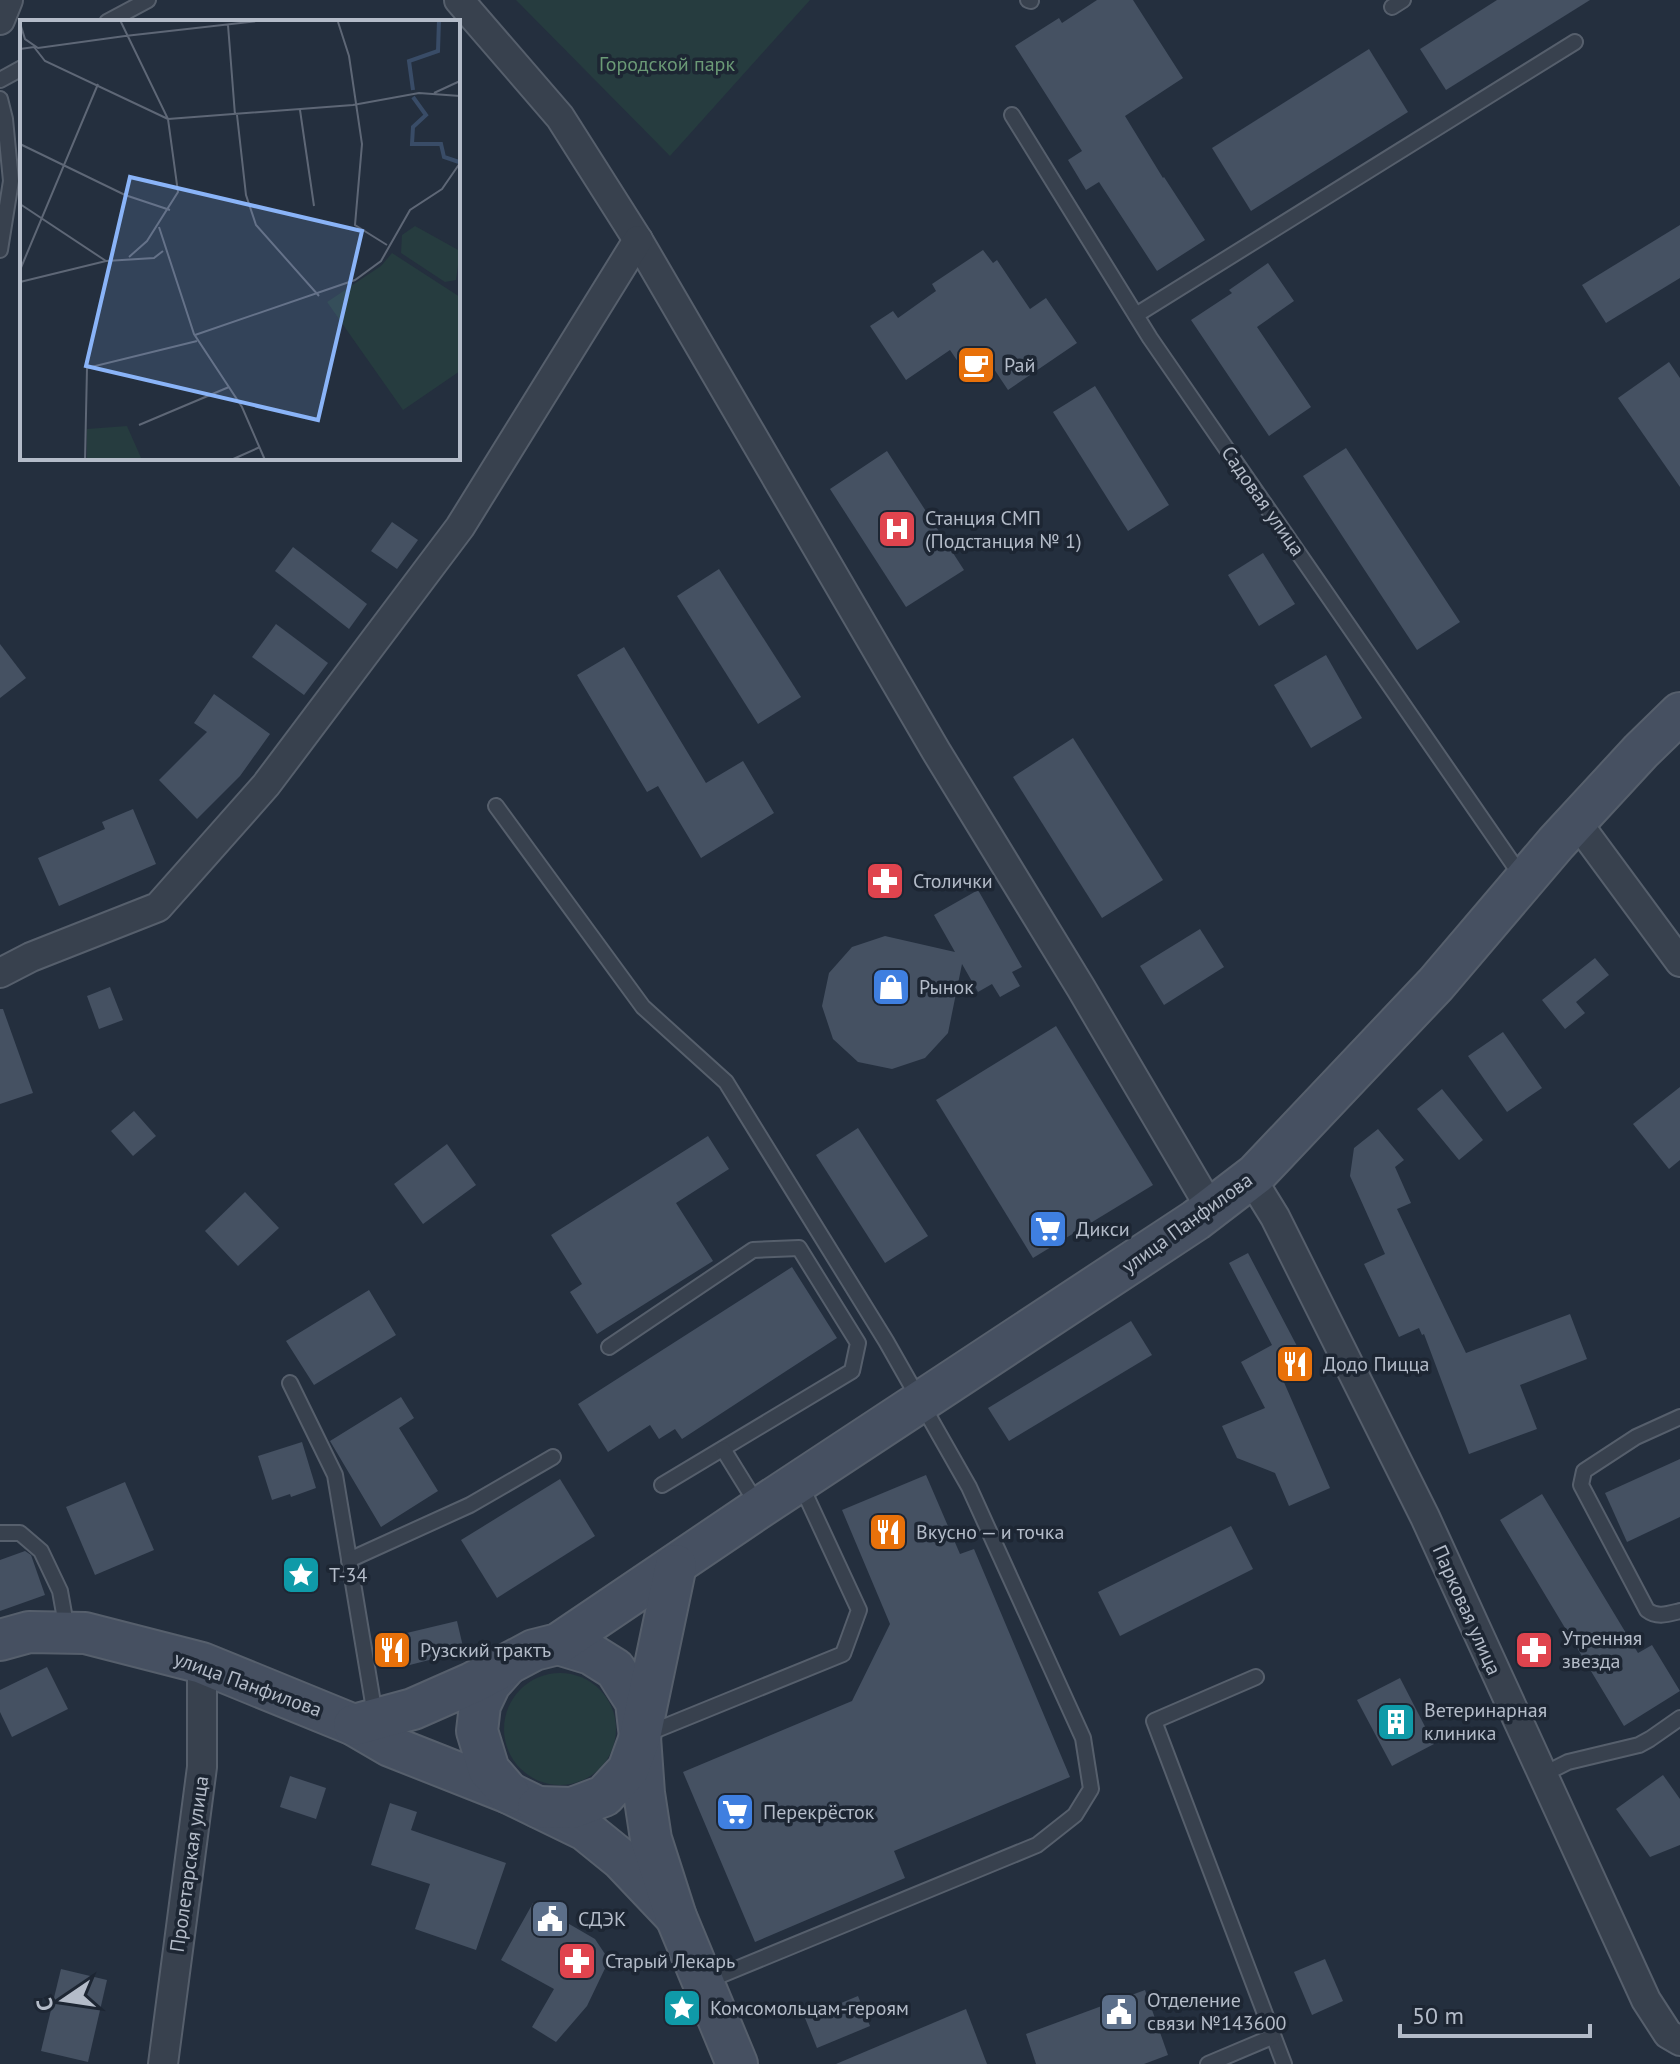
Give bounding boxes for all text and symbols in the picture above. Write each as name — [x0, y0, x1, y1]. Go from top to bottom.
inset map — [20, 20, 460, 460]
park label: Городской парк — [599, 51, 735, 77]
cafe icon: Рай — [955, 344, 997, 386]
place label: Рай — [1004, 352, 1035, 378]
street label: Садовая улица — [1215, 441, 1311, 561]
place label: Станция СМП (Подстанция № 1) — [925, 505, 1082, 554]
hospital icon: Станция СМП (Подстанция № 1) — [876, 508, 918, 550]
pharmacy icon: Столички — [864, 860, 906, 902]
place label: Столички — [913, 868, 993, 894]
shop icon: Рынок — [870, 966, 912, 1008]
place label: Рынок — [919, 974, 974, 1000]
street label: улица Панфилова — [1117, 1167, 1257, 1279]
supermarket icon: Дикси — [1027, 1208, 1069, 1250]
place label: Дикси — [1076, 1216, 1130, 1242]
restaurant icon: Додо Пицца — [1274, 1343, 1316, 1385]
place label: Додо Пицца — [1323, 1351, 1429, 1377]
restaurant icon: Вкусно — и точка — [867, 1511, 909, 1553]
place label: Вкусно — и точка — [916, 1519, 1064, 1545]
street label: Парковая улица — [1427, 1541, 1507, 1679]
place icon: Т-34 — [280, 1554, 322, 1596]
place label: Т-34 — [329, 1562, 368, 1588]
place label: Утренняя звезда — [1562, 1625, 1642, 1674]
restaurant icon: Рузский трактъ — [371, 1629, 413, 1671]
pharmacy icon: Утренняя звезда — [1513, 1629, 1555, 1671]
place label: Рузский трактъ — [420, 1637, 551, 1663]
street label: улица Панфилова — [171, 1645, 325, 1723]
place label: Ветеринарная клиника — [1424, 1697, 1547, 1746]
building icon: Ветеринарная клиника — [1375, 1701, 1417, 1743]
street label: Пролетарская улица — [164, 1774, 214, 1954]
supermarket icon: Перекрёсток — [714, 1791, 756, 1833]
place label: Перекрёсток — [763, 1799, 875, 1825]
public building icon: СДЭК — [529, 1898, 571, 1940]
place label: СДЭК — [578, 1906, 626, 1932]
pharmacy icon: Старый Лекарь — [556, 1940, 598, 1982]
place label: Старый Лекарь — [605, 1948, 735, 1974]
north arrow — [24, 1960, 104, 2040]
place icon: Комсомольцам-героям — [661, 1987, 703, 2029]
place label: Отделение связи №143600 — [1147, 1987, 1287, 2036]
scale bar — [1400, 1988, 1590, 2038]
public building icon: Отделение связи №143600 — [1098, 1991, 1140, 2033]
text: С — [29, 1995, 60, 2014]
place label: Комсомольцам-героям — [710, 1995, 909, 2021]
text: 50 m — [1412, 2000, 1464, 2031]

